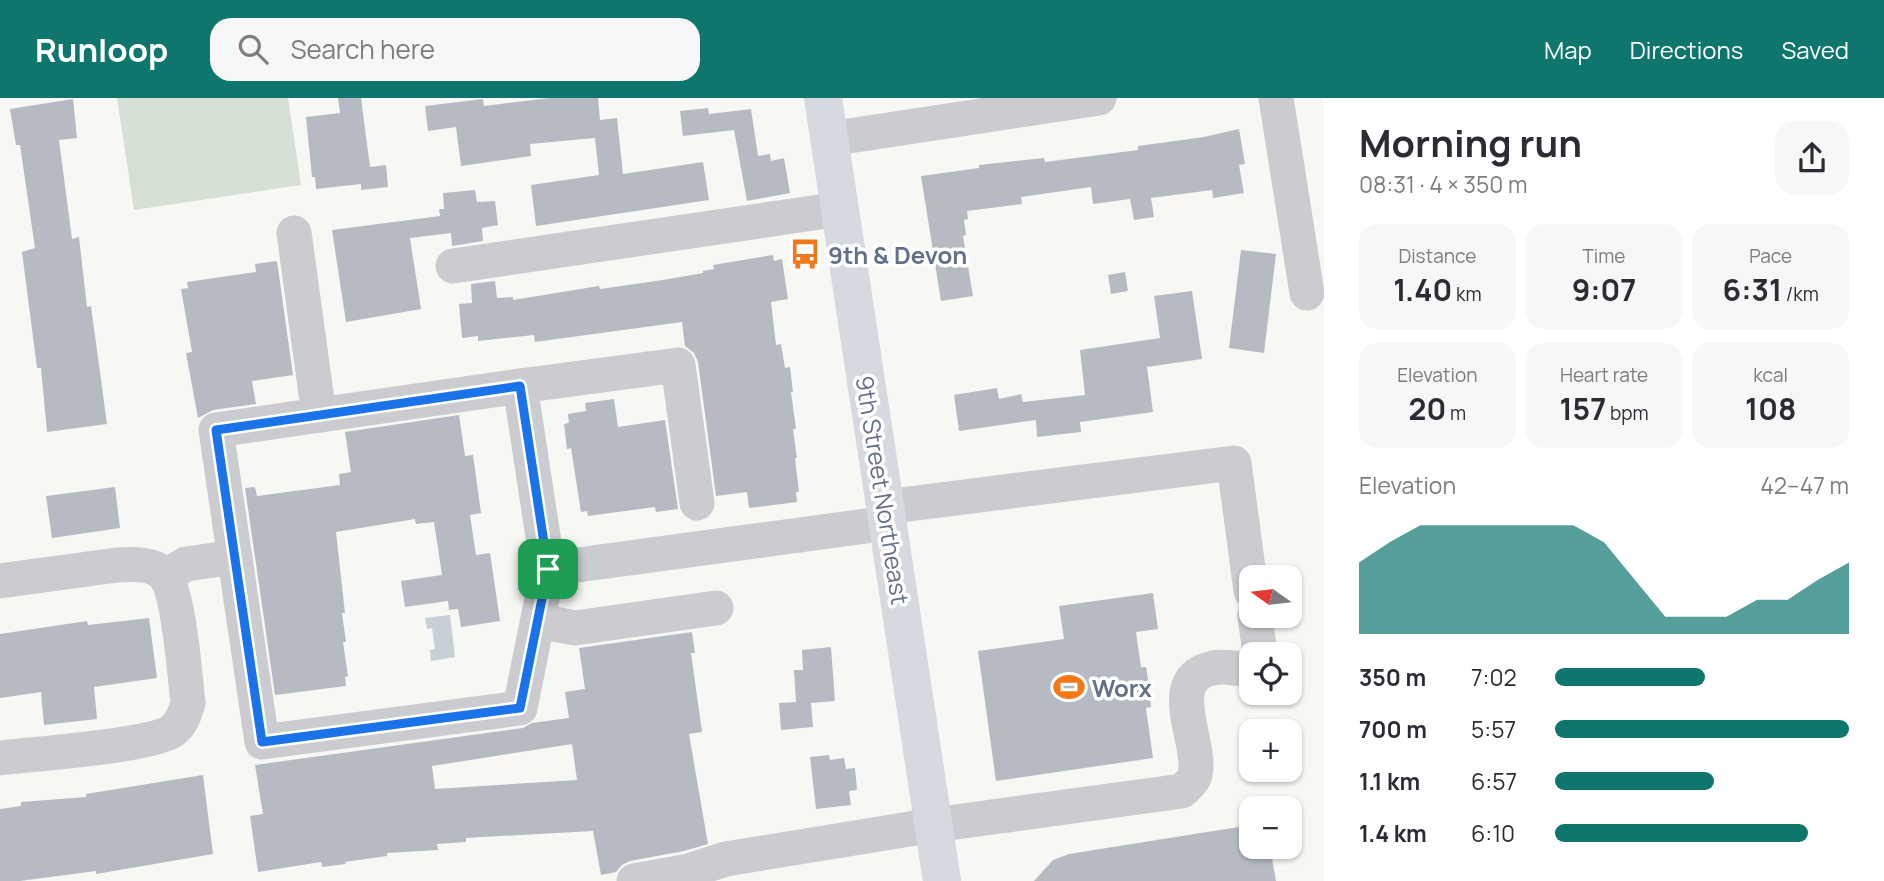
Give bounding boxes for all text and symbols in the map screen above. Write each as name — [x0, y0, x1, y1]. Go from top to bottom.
search box — [210, 18, 700, 81]
text: Runloop — [35, 27, 168, 72]
icon: search — [234, 30, 272, 68]
text: Search here — [290, 31, 435, 67]
text: Map — [1544, 33, 1592, 66]
text: Directions — [1630, 33, 1743, 66]
text: Saved — [1781, 33, 1849, 66]
text: Morning run — [1359, 116, 1582, 168]
button: share — [1775, 121, 1849, 195]
text: 08:31 · 4 × 350 m — [1359, 168, 1527, 200]
bus stop icon: 9th & Devon — [788, 237, 822, 271]
place label: 9th & Devon — [828, 238, 967, 271]
text: Distance — [1398, 243, 1476, 269]
text: Time — [1583, 243, 1625, 269]
text: Pace — [1749, 243, 1792, 269]
text: 1.40 — [1393, 269, 1452, 310]
text: 9:07 — [1572, 269, 1636, 310]
text: 6:31 — [1723, 269, 1782, 310]
text: km — [1452, 281, 1482, 307]
text: /km — [1782, 281, 1819, 307]
text: Elevation — [1397, 362, 1477, 388]
text: Heart rate — [1560, 362, 1648, 388]
text: kcal — [1753, 362, 1788, 388]
street label: 9th Street Northeast — [849, 373, 917, 607]
text: 20 — [1409, 388, 1446, 429]
text: 157 — [1559, 388, 1606, 429]
text: 108 — [1745, 388, 1796, 429]
text: m — [1446, 400, 1466, 426]
text: bpm — [1606, 400, 1649, 426]
text: Elevation — [1359, 469, 1456, 501]
text: 42–47 m — [1760, 469, 1849, 501]
pin — [518, 539, 578, 599]
icon: arrive — [529, 550, 567, 588]
north arrow — [1239, 565, 1302, 628]
map controls — [1239, 565, 1302, 859]
button: locate — [1239, 642, 1302, 705]
text: 350 m — [1359, 661, 1426, 693]
text: 7:02 — [1471, 661, 1517, 693]
sports icon: Worx — [1052, 670, 1086, 704]
place label: Worx — [1092, 671, 1152, 704]
text: 700 m — [1359, 713, 1427, 745]
text: 5:57 — [1471, 713, 1516, 745]
button: + — [1239, 719, 1302, 782]
text: 1.1 km — [1359, 765, 1420, 797]
text: 6:57 — [1471, 765, 1517, 797]
button: − — [1239, 796, 1302, 859]
text: 1.4 km — [1359, 817, 1427, 849]
text: 6:10 — [1471, 817, 1515, 849]

